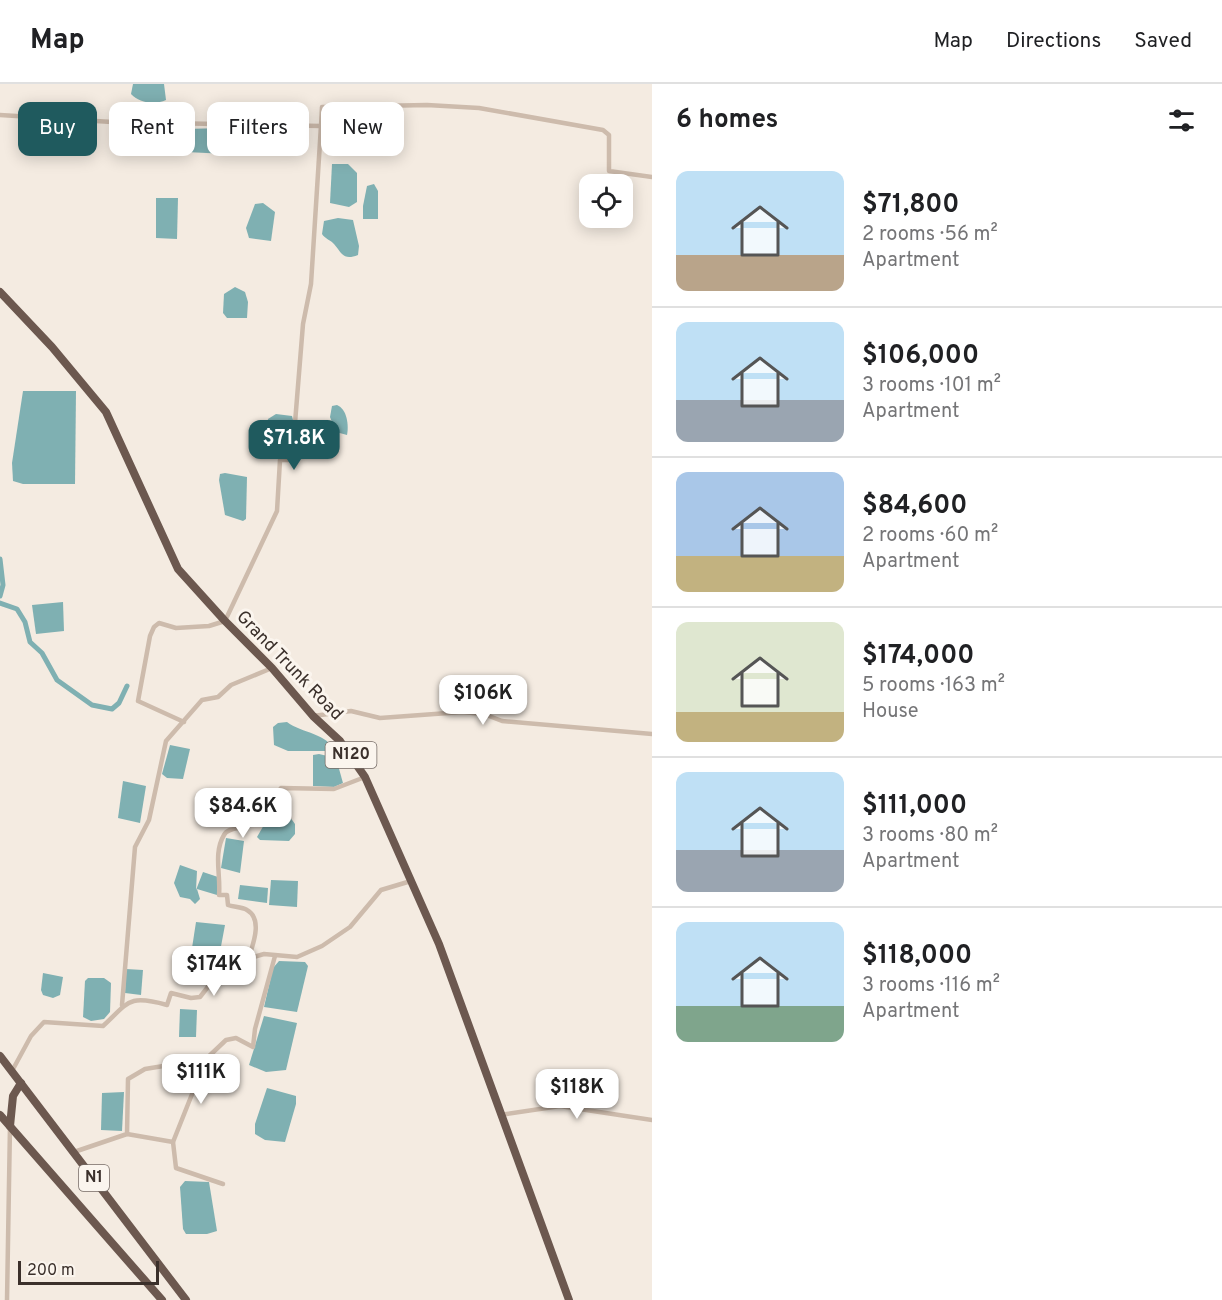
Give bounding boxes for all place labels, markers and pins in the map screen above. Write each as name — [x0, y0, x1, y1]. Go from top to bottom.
pin: $71.8K — [245, 420, 343, 471]
pin: $106K — [441, 675, 525, 726]
pin: $84.6K — [194, 788, 292, 839]
pin: $174K — [172, 946, 256, 997]
pin: $111K — [159, 1054, 243, 1105]
pin: $118K — [535, 1069, 619, 1120]

